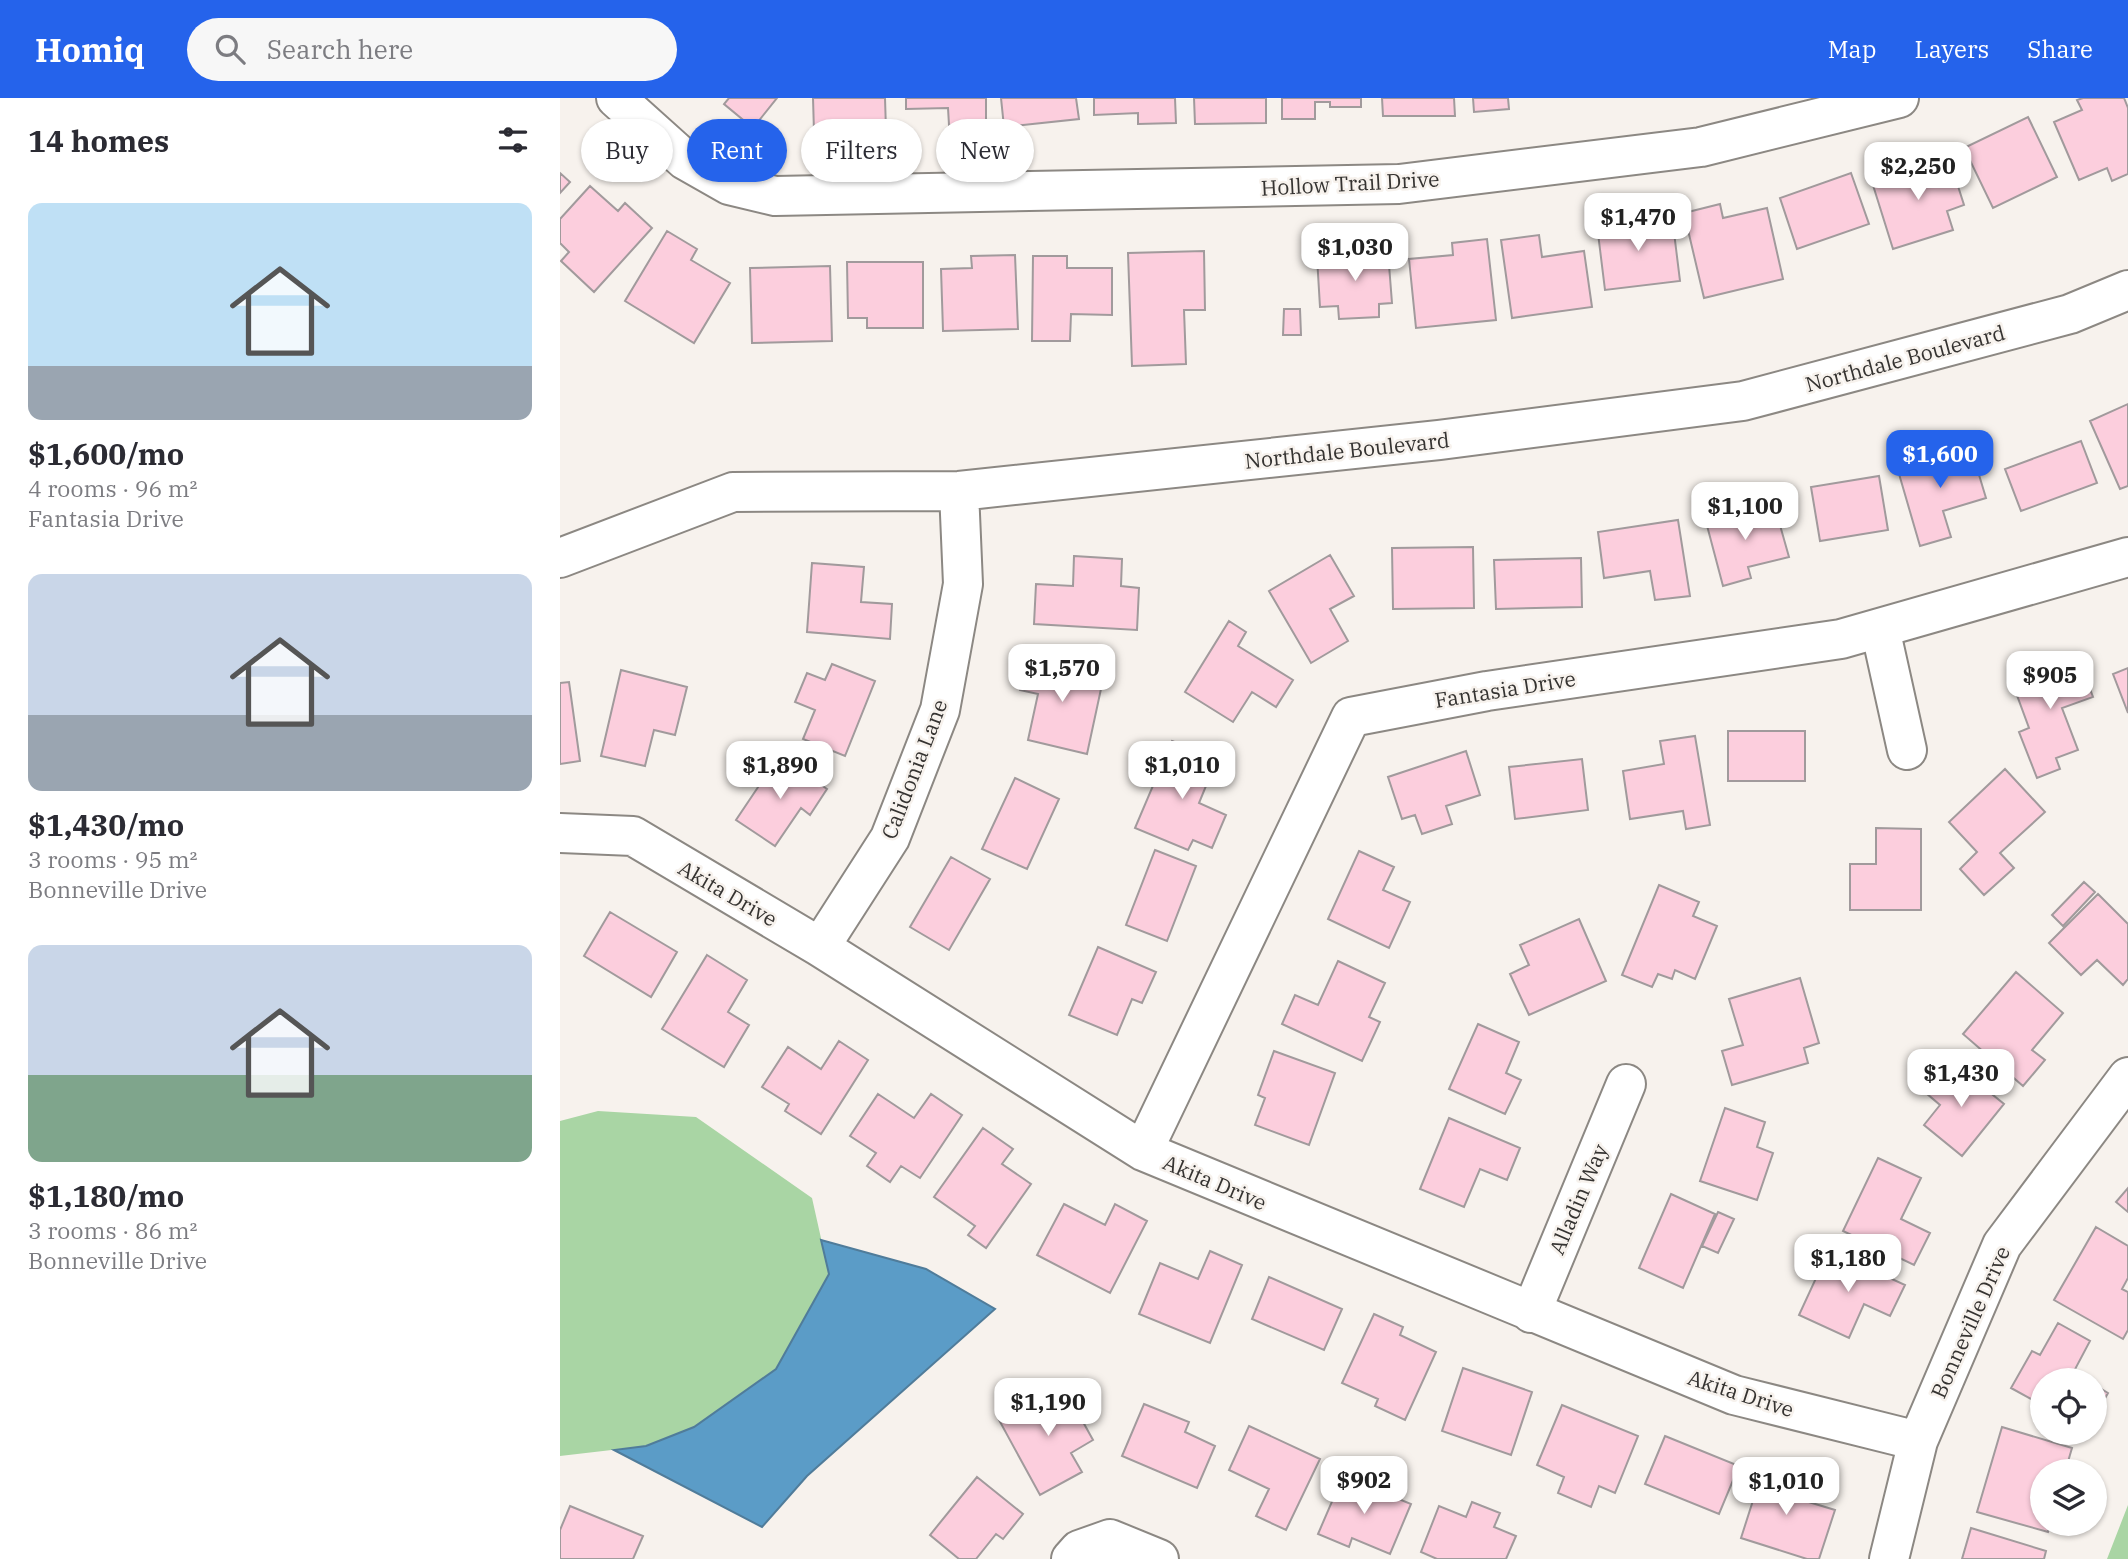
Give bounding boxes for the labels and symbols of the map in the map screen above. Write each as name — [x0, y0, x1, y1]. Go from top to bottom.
pin: $2,250 — [1861, 142, 1975, 202]
street label: Hollow Trail Drive — [1260, 164, 1440, 202]
pin: $1,470 — [1581, 194, 1695, 253]
pin: $1,030 — [1298, 223, 1412, 283]
street label: Northdale Boulevard — [1802, 318, 2008, 398]
street label: Northdale Boulevard — [1243, 425, 1451, 475]
pin: $1,600 — [1883, 430, 1997, 490]
pin: $1,100 — [1688, 482, 1802, 542]
pin: $1,570 — [1005, 644, 1119, 704]
pin: $905 — [2009, 652, 2091, 711]
street label: Fantasia Drive — [1433, 664, 1577, 714]
street label: Calidonia Lane — [875, 695, 953, 843]
pin: $1,890 — [723, 742, 837, 801]
pin: $1,010 — [1125, 742, 1239, 801]
street label: Akita Drive — [673, 853, 783, 933]
pin: $1,430 — [1904, 1049, 2018, 1109]
street label: Alladin Way — [1542, 1139, 1614, 1259]
street label: Akita Drive — [1159, 1148, 1271, 1216]
pin: $1,180 — [1791, 1234, 1905, 1294]
street label: Bonneville Drive — [1924, 1242, 2016, 1402]
street label: Akita Drive — [1684, 1363, 1798, 1423]
pin: $1,190 — [991, 1378, 1105, 1438]
pin: $902 — [1323, 1456, 1405, 1516]
pin: $1,010 — [1729, 1458, 1843, 1517]

